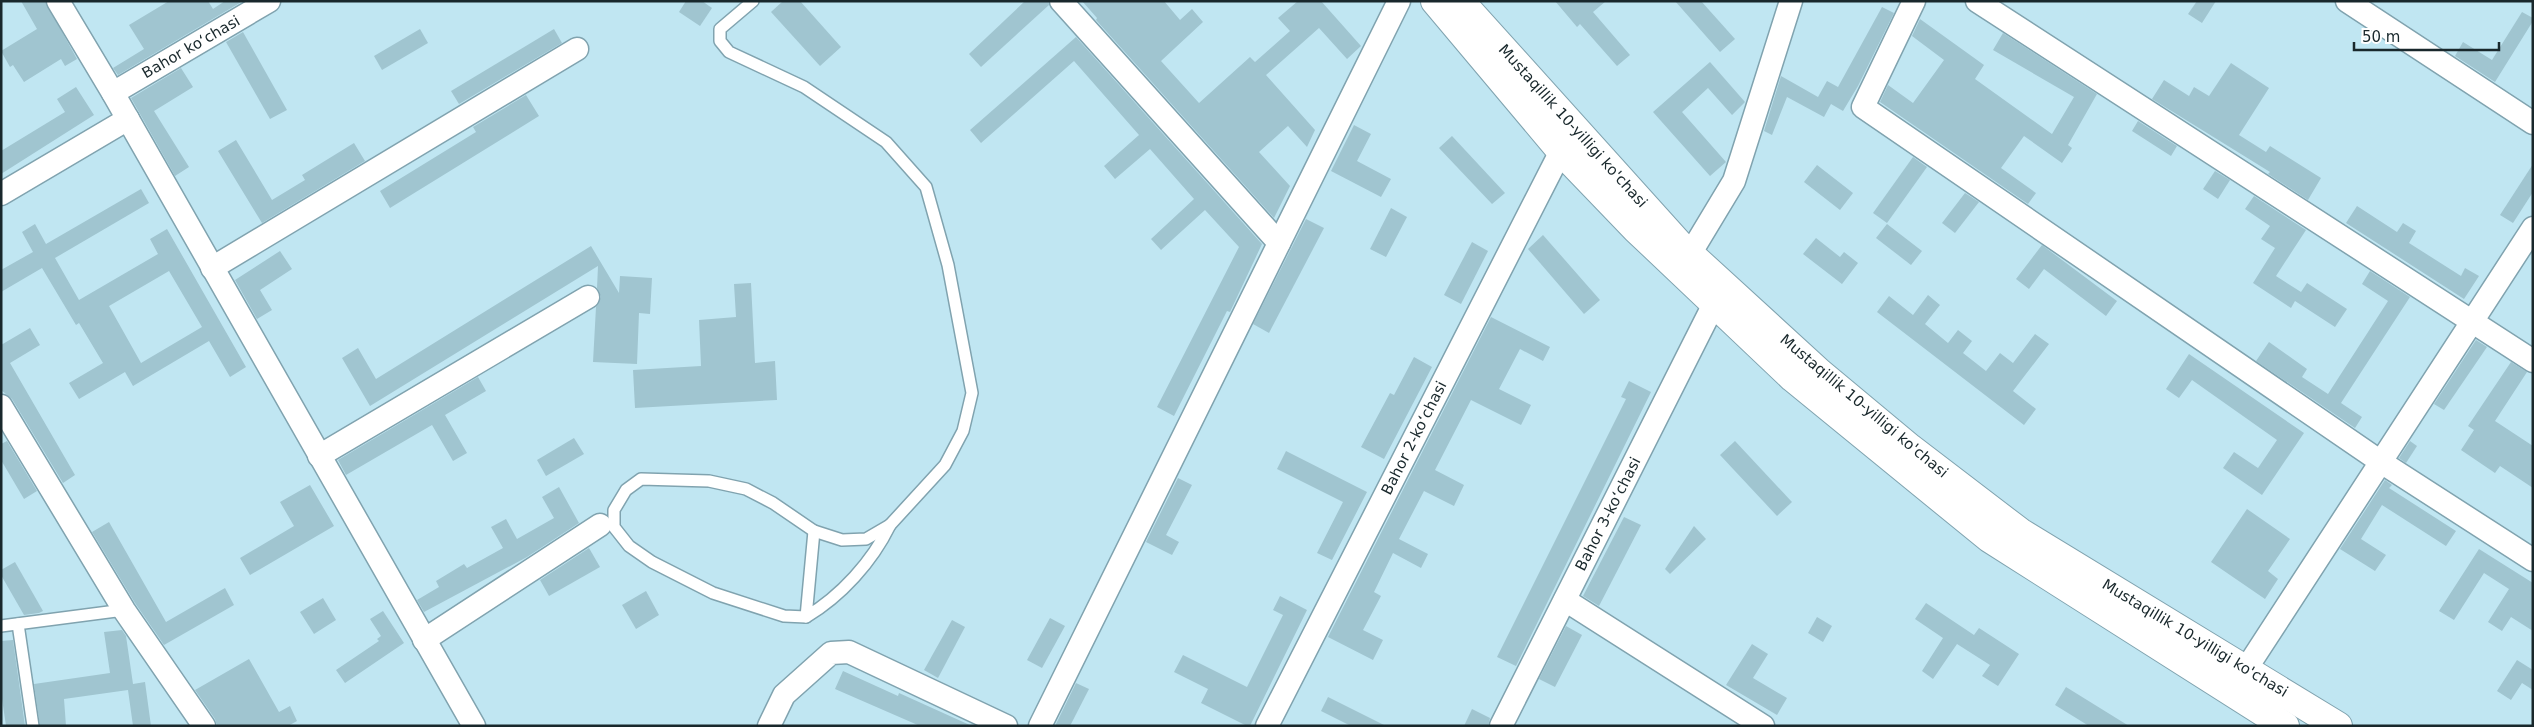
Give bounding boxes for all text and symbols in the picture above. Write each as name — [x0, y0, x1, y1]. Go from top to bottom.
street label: Bahor koʻchasi — [139, 12, 243, 82]
scale bar — [2354, 20, 2499, 52]
text: 50 m — [2362, 28, 2400, 46]
street label: Mustaqillik 10-yilligi ko'chasi — [1495, 41, 1651, 211]
street label: Mustaqillik 10-yilligi ko'chasi — [1776, 330, 1952, 482]
street label: Bahor 2-koʻchasi — [1378, 378, 1450, 498]
street label: Bahor 3-koʻchasi — [1572, 454, 1644, 574]
street label: Mustaqillik 10-yilligi ko'chasi — [2099, 575, 2291, 701]

